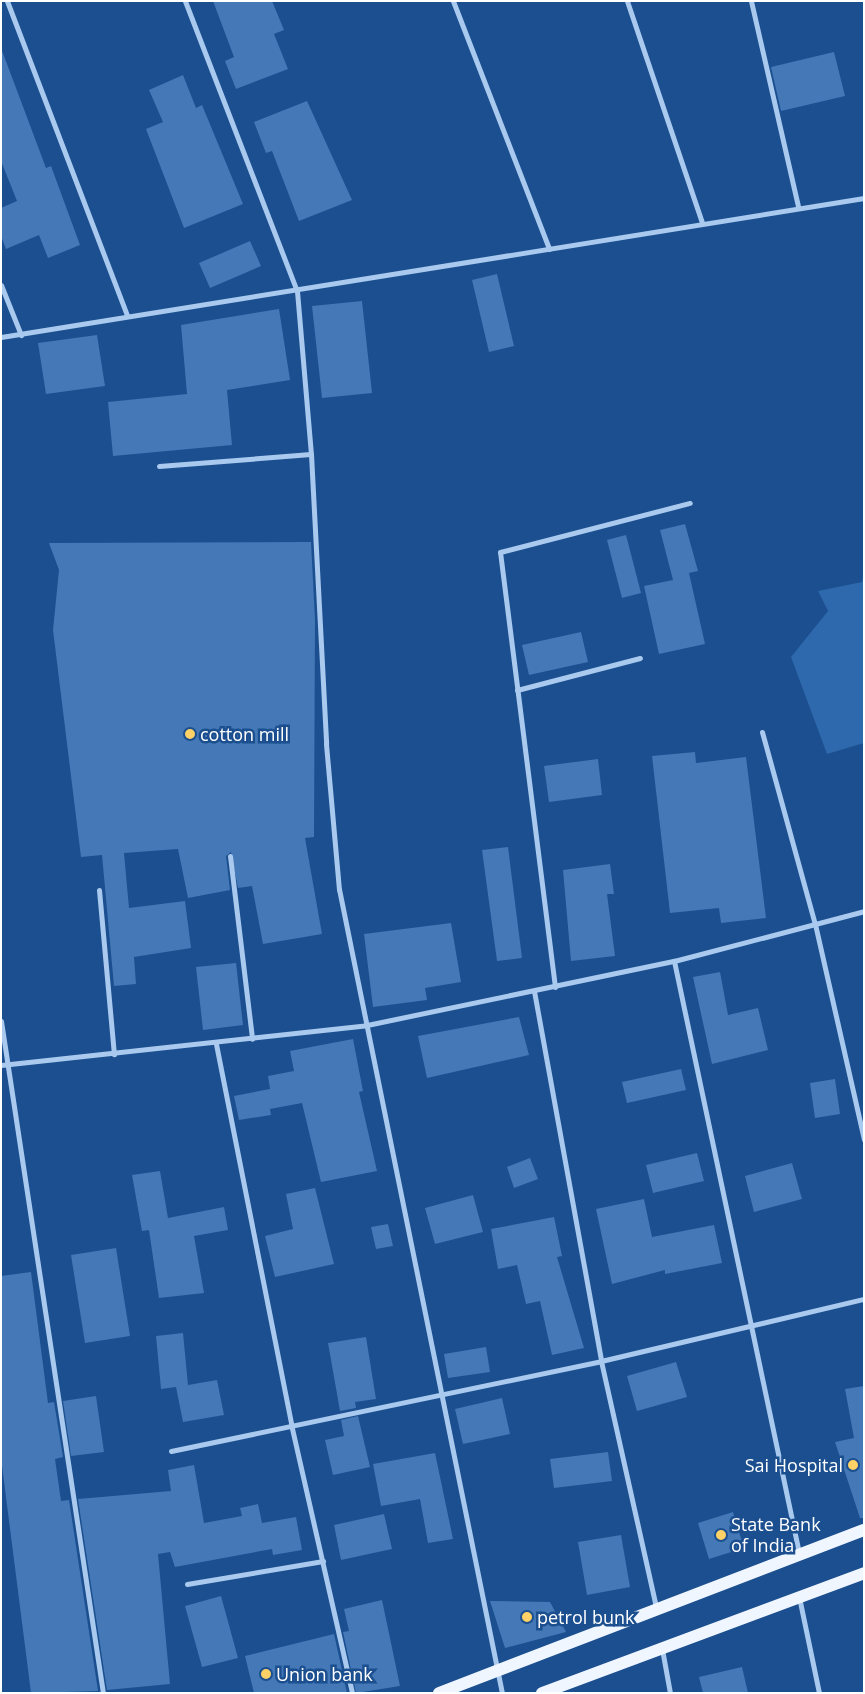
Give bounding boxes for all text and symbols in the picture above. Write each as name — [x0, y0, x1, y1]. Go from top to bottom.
place label: cotton mill — [200, 723, 289, 745]
marker: cotton mill — [184, 728, 196, 740]
place label: Sai Hospital — [745, 1454, 843, 1476]
marker: Sai Hospital — [847, 1459, 859, 1471]
place label: State Bank of India — [731, 1514, 821, 1556]
marker: State Bank of India — [715, 1529, 727, 1541]
place label: petrol bunk — [537, 1606, 634, 1628]
marker: petrol bunk — [521, 1611, 533, 1623]
place label: Union bank — [276, 1663, 373, 1685]
marker: Union bank — [260, 1668, 272, 1680]

